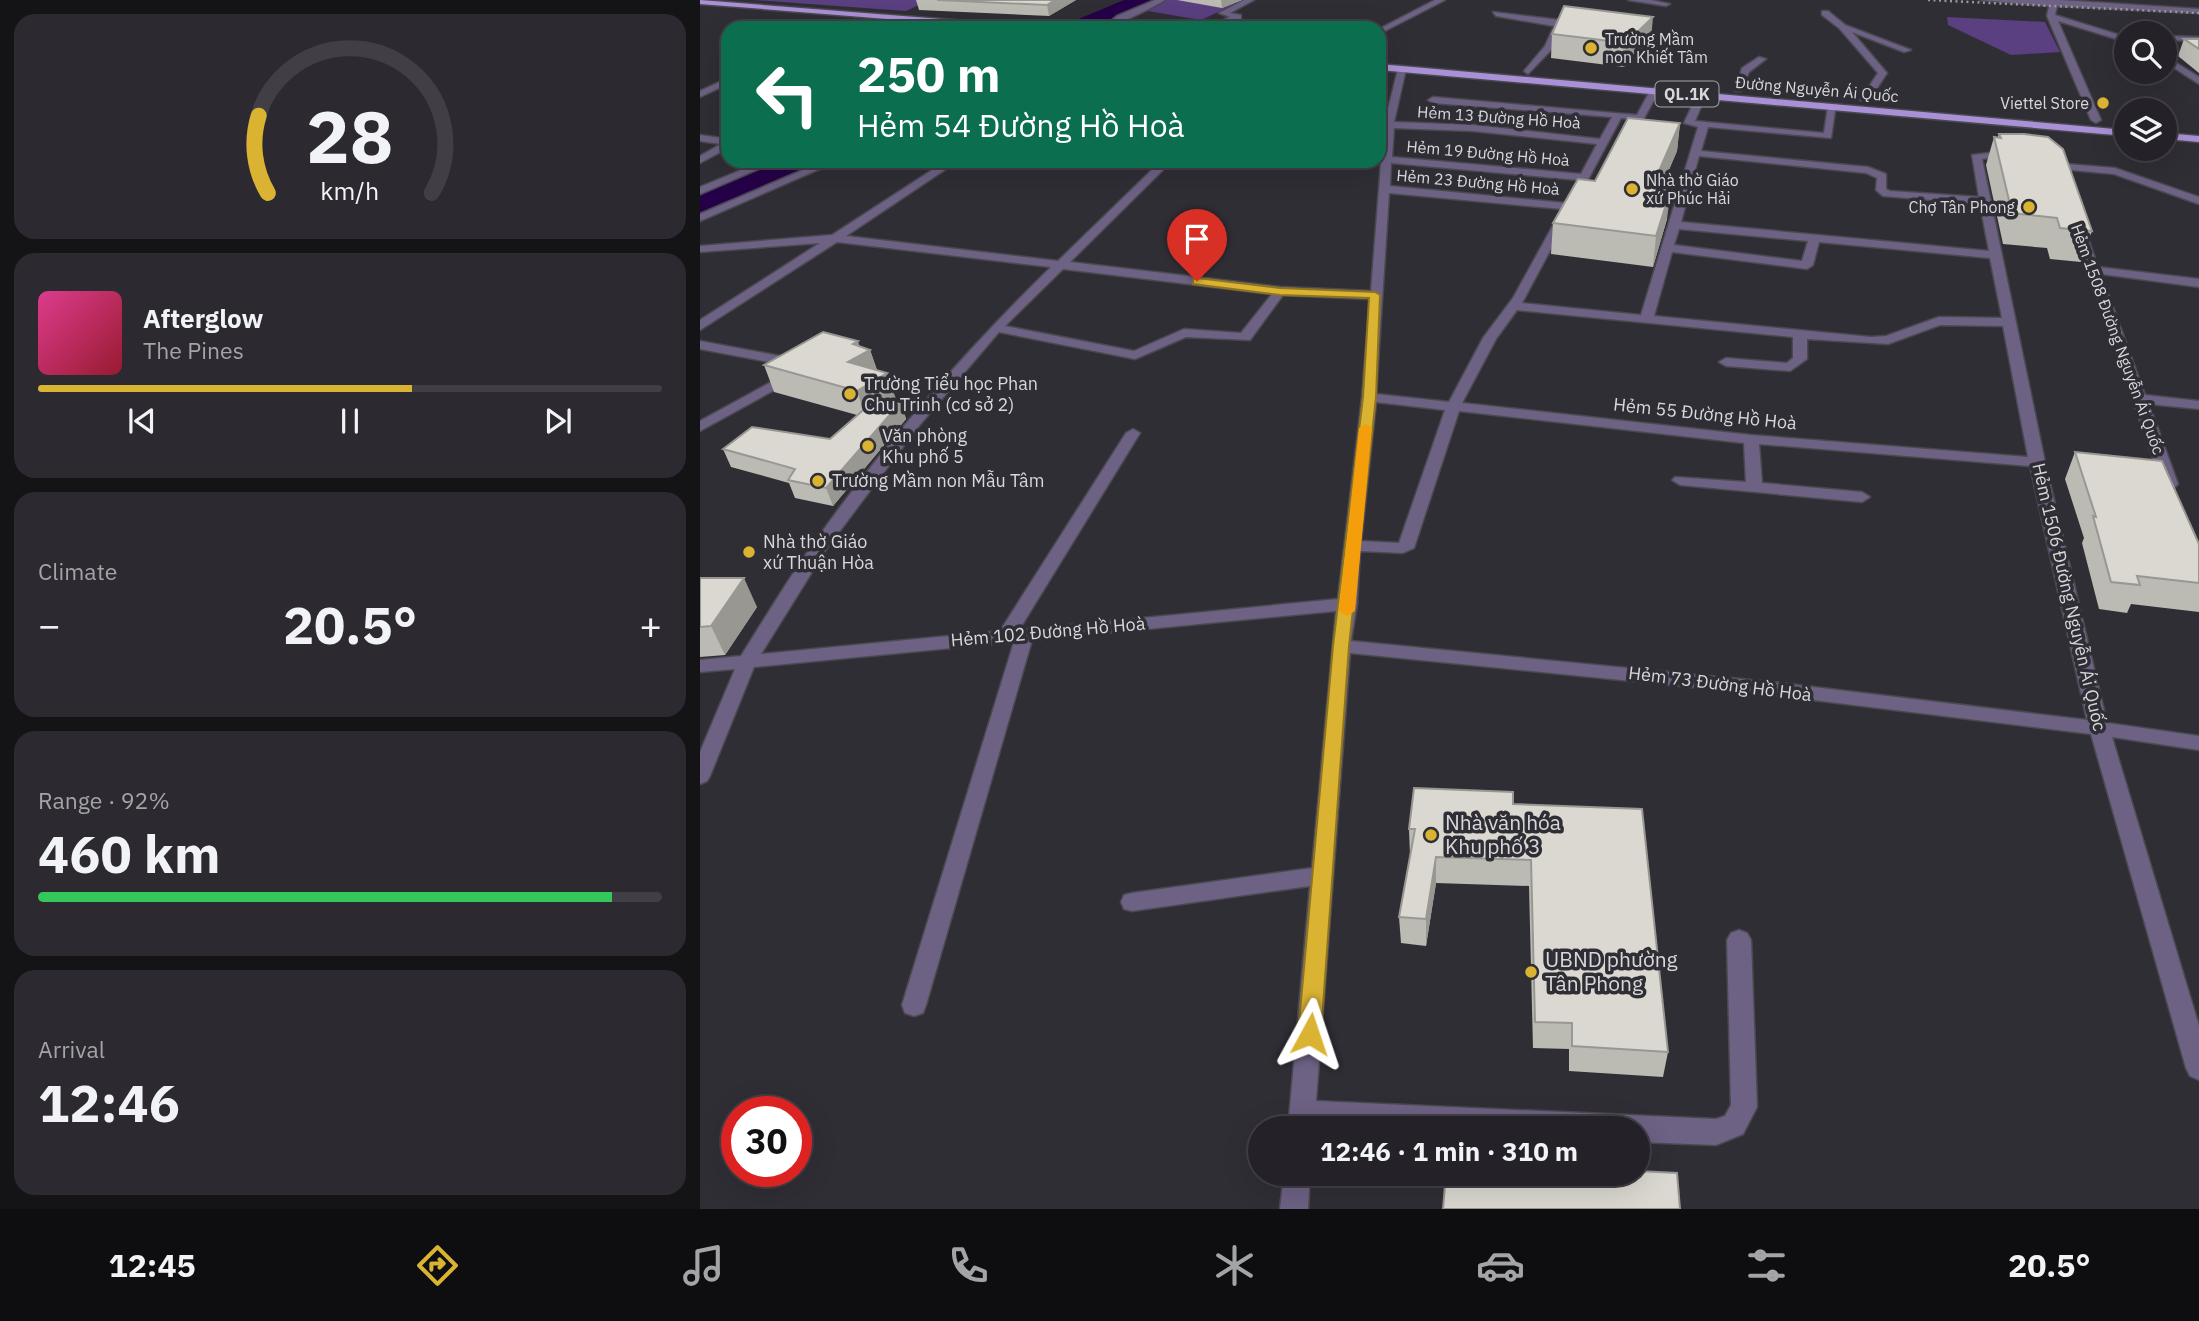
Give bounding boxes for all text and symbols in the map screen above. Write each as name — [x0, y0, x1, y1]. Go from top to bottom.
map controls — [2114, 21, 2177, 161]
button: search — [2114, 21, 2177, 84]
place label: Trường Mầm non Khiết Tâm — [1605, 29, 1708, 67]
marker: Trường Mầm non Khiết Tâm — [1583, 40, 1599, 56]
text: 250 m — [857, 42, 1001, 105]
icon: left — [742, 49, 833, 140]
street label: Đường Nguyễn Ái Quốc — [1734, 71, 1900, 106]
road number: QL.1K — [1656, 82, 1718, 106]
text: 28 — [306, 88, 394, 183]
place label: Viettel Store — [2000, 93, 2089, 113]
marker: Viettel Store — [2095, 95, 2111, 111]
button: layers — [2114, 98, 2177, 161]
street label: Hẻm 13 Đường Hồ Hoà — [1417, 101, 1582, 133]
text: Hẻm 54 Đường Hồ Hoà — [857, 104, 1185, 146]
street label: Hẻm 19 Đường Hồ Hoà — [1406, 136, 1571, 170]
street label: Hẻm 23 Đường Hồ Hoà — [1396, 165, 1561, 199]
place label: Nhà thờ Giáo xứ Phúc Hải — [1646, 170, 1739, 208]
text: km/h — [321, 173, 379, 206]
marker: Nhà thờ Giáo xứ Phúc Hải — [1624, 181, 1640, 197]
place label: Chợ Tân Phong — [1909, 197, 2016, 217]
marker: Chợ Tân Phong — [2021, 199, 2037, 215]
pin — [1167, 209, 1227, 281]
icon: arrive — [1178, 220, 1216, 258]
street label: Hẻm 1508 Đường Nguyễn Ái Quốc — [2067, 221, 2170, 457]
text: Afterglow — [143, 301, 263, 335]
text: The Pines — [143, 335, 244, 365]
place label: Trường Tiểu học Phan Chu Trinh (cơ sở 2) — [864, 372, 1038, 416]
marker: Trường Tiểu học Phan Chu Trinh (cơ sở 2) — [842, 386, 858, 402]
street label: Hẻm 55 Đường Hồ Hoà — [1612, 392, 1798, 435]
icon: previous — [123, 402, 161, 440]
icon: pause — [331, 402, 369, 440]
icon: next — [539, 402, 577, 440]
place label: Văn phòng Khu phố 5 — [882, 424, 967, 468]
marker: Văn phòng Khu phố 5 — [860, 438, 876, 454]
street label: Hẻm 1506 Đường Nguyễn Ái Quốc — [2027, 461, 2112, 733]
place label: Trường Mầm non Mẫu Tâm — [832, 469, 1044, 492]
marker: Trường Mầm non Mẫu Tâm — [810, 473, 826, 489]
place label: Nhà thờ Giáo xứ Thuận Hòa — [763, 530, 874, 574]
marker: Nhà thờ Giáo xứ Thuận Hòa — [741, 544, 757, 560]
text: Climate — [38, 556, 117, 586]
text: 20.5° — [283, 591, 417, 658]
text: − — [38, 600, 61, 649]
text: + — [639, 600, 662, 649]
street label: Hẻm 102 Đường Hồ Hoà — [950, 612, 1147, 651]
street label: Hẻm 73 Đường Hồ Hoà — [1627, 661, 1813, 706]
text: Range · 92% — [38, 785, 170, 815]
place label: Nhà văn hóa Khu phố 3 — [1445, 808, 1561, 860]
text: 460 km — [38, 820, 220, 887]
marker: Nhà văn hóa Khu phố 3 — [1423, 827, 1439, 843]
place label: UBND phường Tân Phong — [1545, 945, 1678, 997]
marker: UBND phường Tân Phong — [1523, 964, 1539, 980]
position arrow — [1273, 997, 1347, 1071]
text: Arrival — [38, 1034, 105, 1064]
text: 12:46 — [38, 1069, 180, 1136]
speed limit sign: 30 — [721, 1096, 812, 1187]
text: 12:46 · 1 min · 310 m — [1320, 1134, 1578, 1168]
icon: directions — [413, 1241, 462, 1290]
icon: music — [679, 1241, 728, 1290]
icon: phone — [944, 1241, 993, 1290]
icon: climate — [1210, 1241, 1259, 1290]
icon: car — [1476, 1241, 1525, 1290]
icon: filters — [1742, 1241, 1791, 1290]
text: 12:45 — [108, 1244, 196, 1286]
text: 20.5° — [2008, 1244, 2091, 1286]

